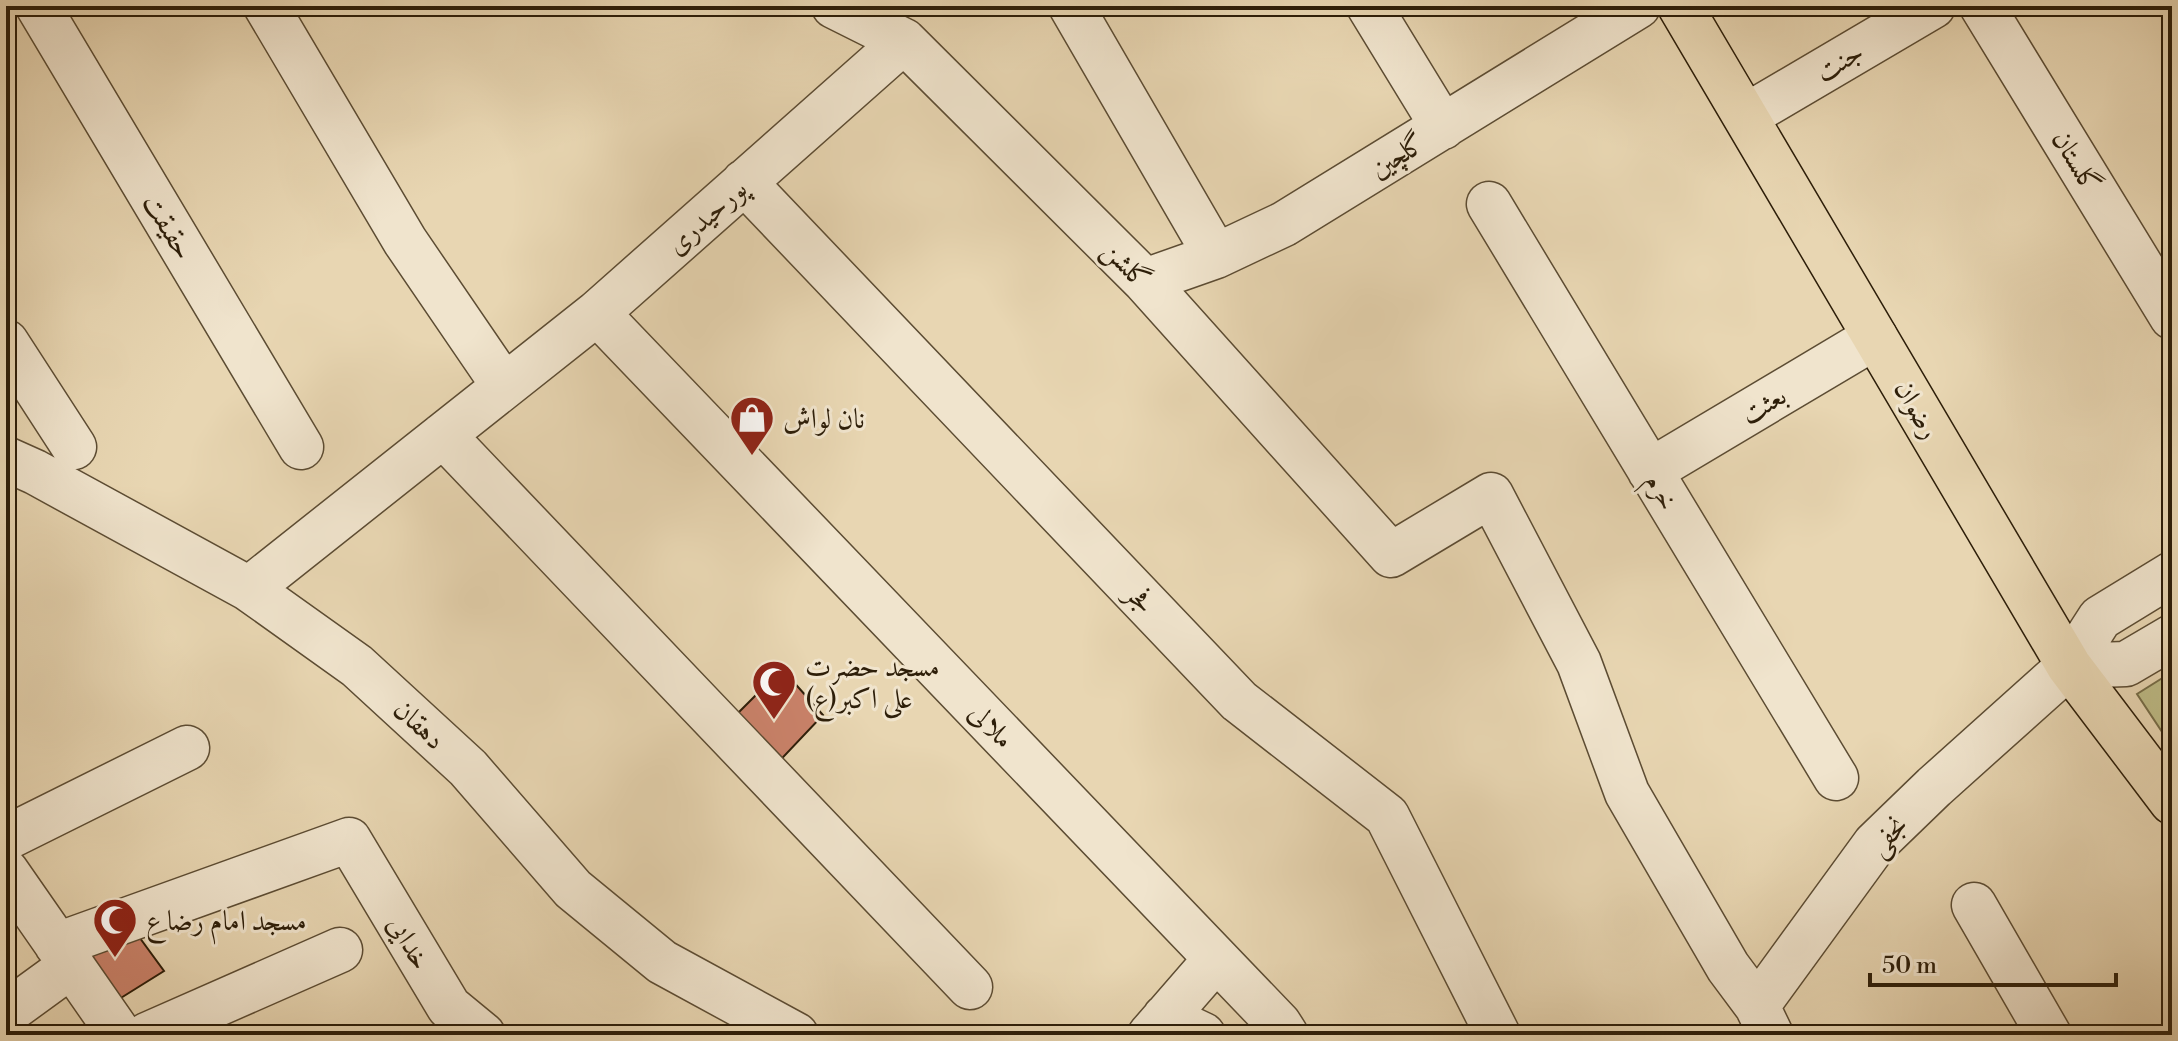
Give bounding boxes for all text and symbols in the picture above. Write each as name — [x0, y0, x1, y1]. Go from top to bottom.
street label: جنت — [1809, 35, 1870, 90]
street label: گلستان — [2043, 124, 2108, 199]
street label: گلچین — [1364, 126, 1432, 186]
street label: پورحیدری — [659, 171, 757, 264]
street label: حقیقت — [134, 187, 201, 266]
street label: گلشن — [1094, 233, 1158, 297]
street label: رضوان — [1886, 374, 1947, 446]
street label: بعثت — [1735, 378, 1793, 432]
shop icon: نان لواش — [728, 394, 776, 457]
place label: نان لواش — [783, 402, 865, 437]
street label: خرم — [1631, 467, 1685, 520]
street label: فجر — [1116, 575, 1162, 621]
place label: مسجد حضرت علی اکبر(ع) — [805, 650, 940, 722]
mosque icon: مسجد حضرت علی اکبر(ع) — [750, 658, 798, 721]
street label: دهقان — [386, 692, 452, 758]
street label: ملالی — [961, 696, 1021, 756]
street label: نجفی — [1861, 808, 1917, 865]
mosque icon: مسجد امام رضا ع — [91, 896, 139, 959]
place label: مسجد امام رضا ع — [146, 904, 307, 945]
street label: خدایی — [379, 909, 438, 976]
scale bar — [1870, 937, 2116, 987]
text: 50 m — [1882, 951, 1937, 981]

